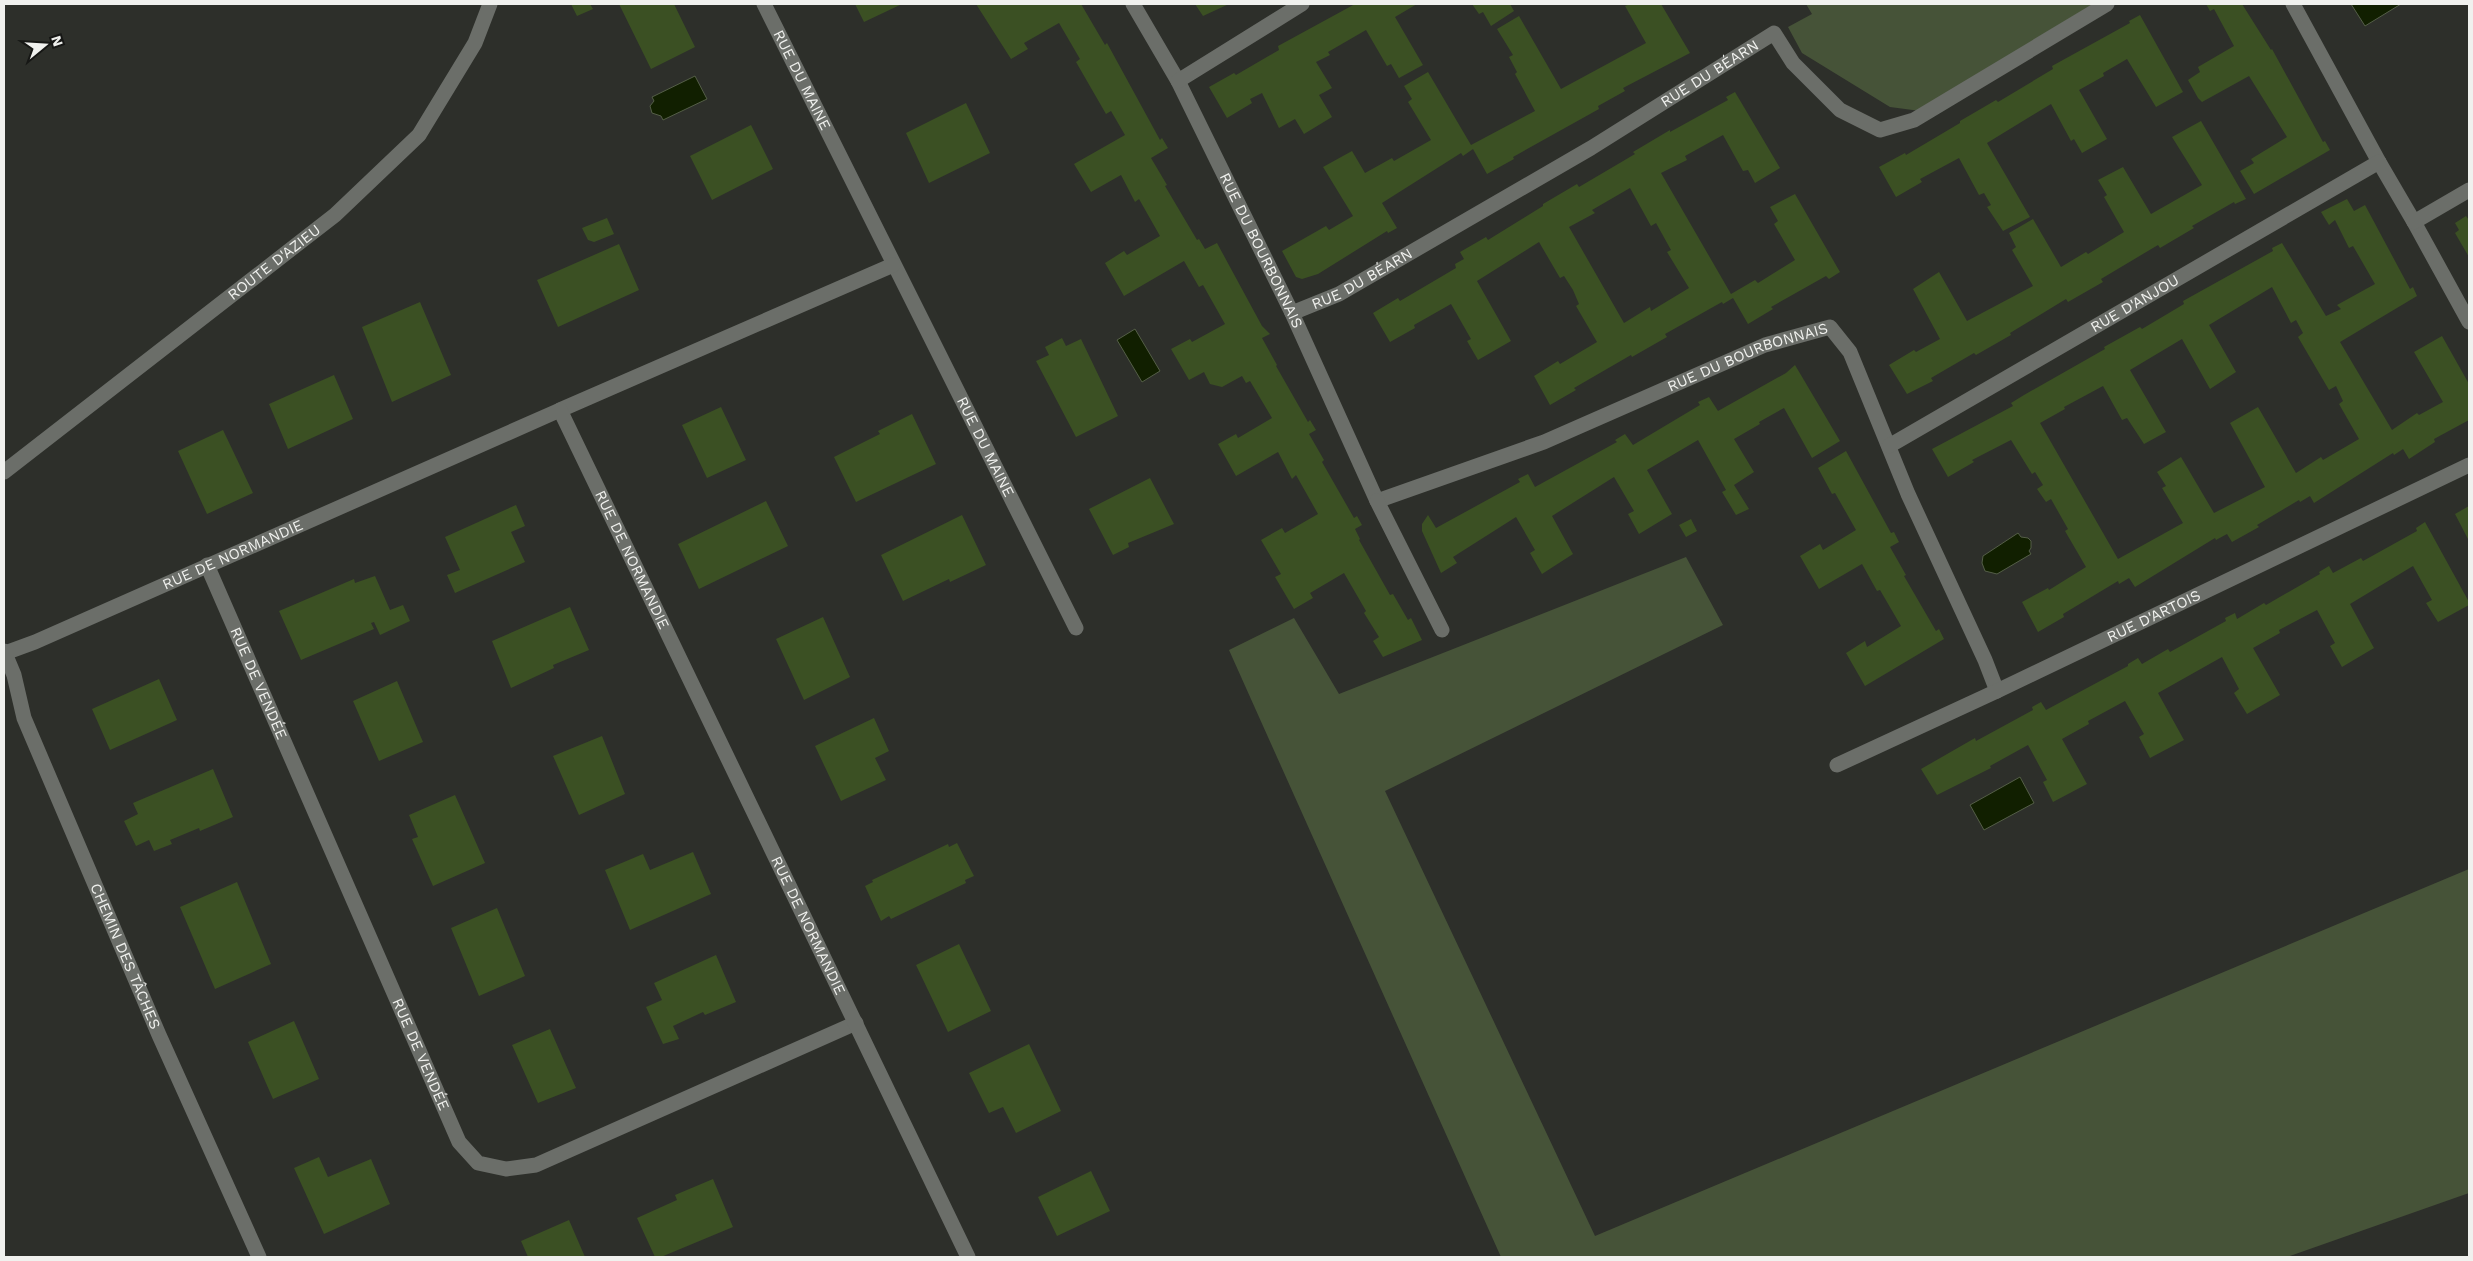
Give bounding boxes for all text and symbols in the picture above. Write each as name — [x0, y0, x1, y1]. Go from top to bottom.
north arrow — [20, 20, 70, 70]
street label: RUE DU MAINE — [769, 27, 835, 133]
text: N — [48, 34, 67, 48]
street label: RUE DU BÉARN — [1657, 36, 1762, 111]
street label: RUE DU BOURBONNAIS — [1216, 170, 1307, 331]
street label: ROUTE D'AZIEU — [224, 221, 324, 304]
street label: RUE DU BÉARN — [1309, 244, 1416, 313]
street label: RUE D'ANJOU — [2087, 271, 2182, 336]
street label: RUE DU BOURBONNAIS — [1665, 319, 1830, 396]
street label: RUE DU MAINE — [953, 394, 1018, 500]
street label: RUE DE NORMANDIE — [591, 487, 673, 632]
street label: RUE DE NORMANDIE — [160, 516, 306, 594]
street label: RUE D'ARTOIS — [2104, 586, 2203, 646]
street label: RUE DE VENDÉE — [226, 624, 291, 742]
street label: RUE DE NORMANDIE — [767, 853, 849, 998]
street label: CHEMIN DES TÂCHES — [86, 880, 164, 1032]
street label: RUE DE VENDÉE — [388, 995, 453, 1113]

